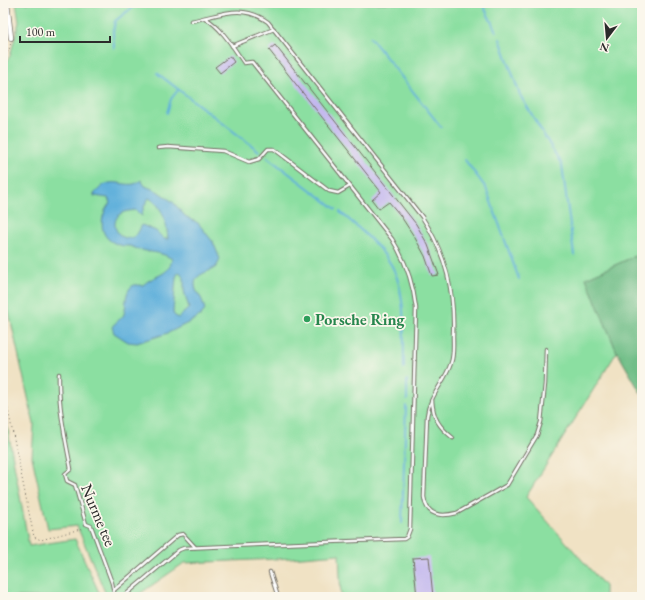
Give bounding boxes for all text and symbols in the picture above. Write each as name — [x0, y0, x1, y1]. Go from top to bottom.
scale bar — [20, 18, 110, 44]
north arrow — [587, 18, 627, 58]
text: 100 m — [26, 24, 56, 40]
text: N — [598, 40, 610, 56]
place label: Porsche Ring — [315, 309, 405, 330]
marker: Porsche Ring — [302, 314, 312, 324]
street label: Nurme tee — [76, 481, 121, 550]

